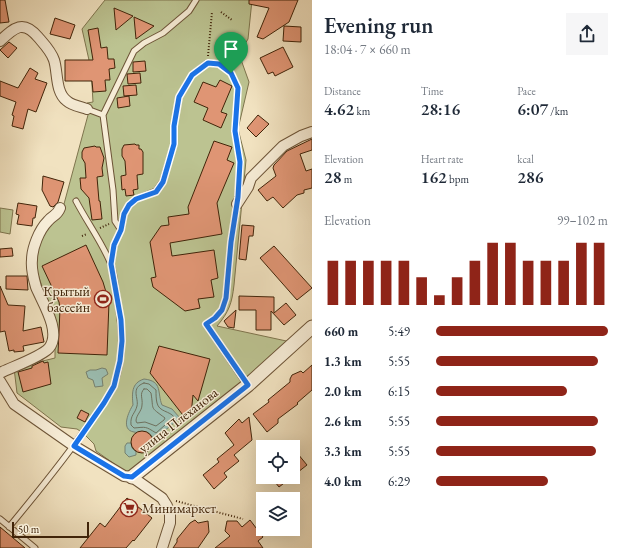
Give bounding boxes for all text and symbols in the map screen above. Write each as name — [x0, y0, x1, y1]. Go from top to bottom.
text: Evening run — [324, 11, 433, 40]
button: share — [566, 13, 608, 55]
pin — [214, 32, 248, 73]
icon: arrive — [220, 38, 242, 60]
text: 18:04 · 7 × 660 m — [324, 41, 411, 58]
text: Distance — [324, 84, 361, 98]
text: Time — [421, 84, 444, 98]
text: Pace — [517, 84, 536, 98]
text: 4.62 — [324, 98, 354, 120]
text: 28:16 — [421, 98, 460, 120]
text: 6:07 — [517, 98, 548, 120]
text: km — [354, 104, 370, 118]
text: /km — [548, 104, 568, 118]
text: Elevation — [324, 152, 364, 166]
text: Heart rate — [421, 152, 463, 166]
text: kcal — [517, 152, 534, 166]
text: 28 — [324, 166, 341, 188]
text: 162 — [421, 166, 447, 188]
text: 286 — [517, 166, 544, 188]
text: m — [341, 172, 352, 186]
text: bpm — [447, 172, 469, 186]
text: Elevation — [324, 212, 371, 229]
text: 99–102 m — [557, 212, 608, 229]
place label: Крытый бассейн — [43, 282, 91, 316]
sports icon: Крытый бассейн — [93, 289, 113, 309]
text: 660 m — [324, 323, 358, 340]
text: 5:49 — [388, 323, 410, 340]
text: 1.3 km — [324, 353, 362, 370]
text: 5:55 — [388, 353, 410, 370]
street label: улица Плеханова — [135, 383, 222, 457]
text: 2.0 km — [324, 383, 362, 400]
text: 6:15 — [388, 383, 410, 400]
text: 2.6 km — [324, 413, 362, 430]
text: 5:55 — [388, 413, 410, 430]
map controls — [256, 440, 300, 536]
button: locate — [256, 440, 300, 484]
text: 3.3 km — [324, 443, 362, 460]
text: 5:55 — [388, 443, 410, 460]
text: 4.0 km — [324, 473, 362, 490]
text: 6:29 — [388, 473, 410, 490]
button: layers — [256, 492, 300, 536]
supermarket icon: Минимаркет — [119, 498, 139, 518]
place label: Минимаркет — [142, 499, 216, 517]
scale bar — [12, 520, 89, 539]
text: 50 m — [18, 522, 39, 536]

